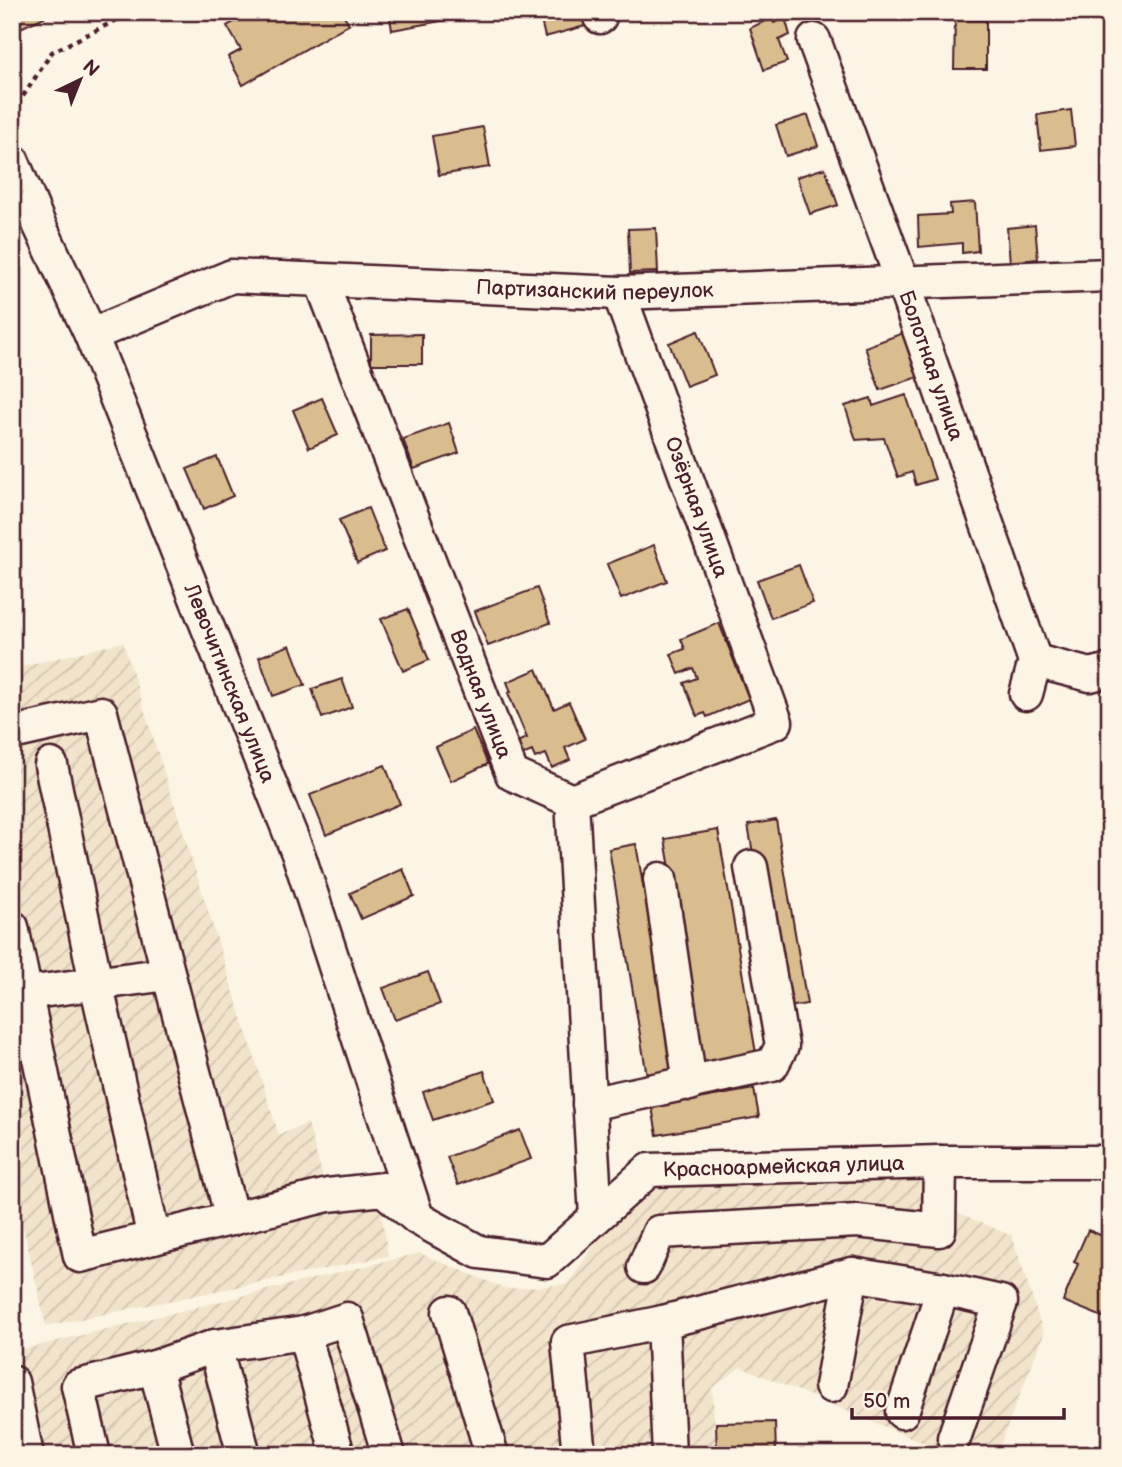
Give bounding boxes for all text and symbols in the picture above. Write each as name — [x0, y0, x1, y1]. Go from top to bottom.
north arrow — [46, 46, 116, 116]
text: N — [78, 55, 104, 82]
street label: Партизанский переулок — [476, 275, 714, 306]
street label: Болотная улица — [893, 287, 969, 445]
street label: Озёрная улица — [659, 433, 734, 582]
street label: Левочитинская улица — [178, 579, 281, 787]
street label: Водная улица — [444, 626, 517, 763]
street label: Красноармейская улица — [662, 1151, 905, 1183]
scale bar — [852, 1376, 1064, 1420]
text: 50 m — [863, 1389, 910, 1414]

